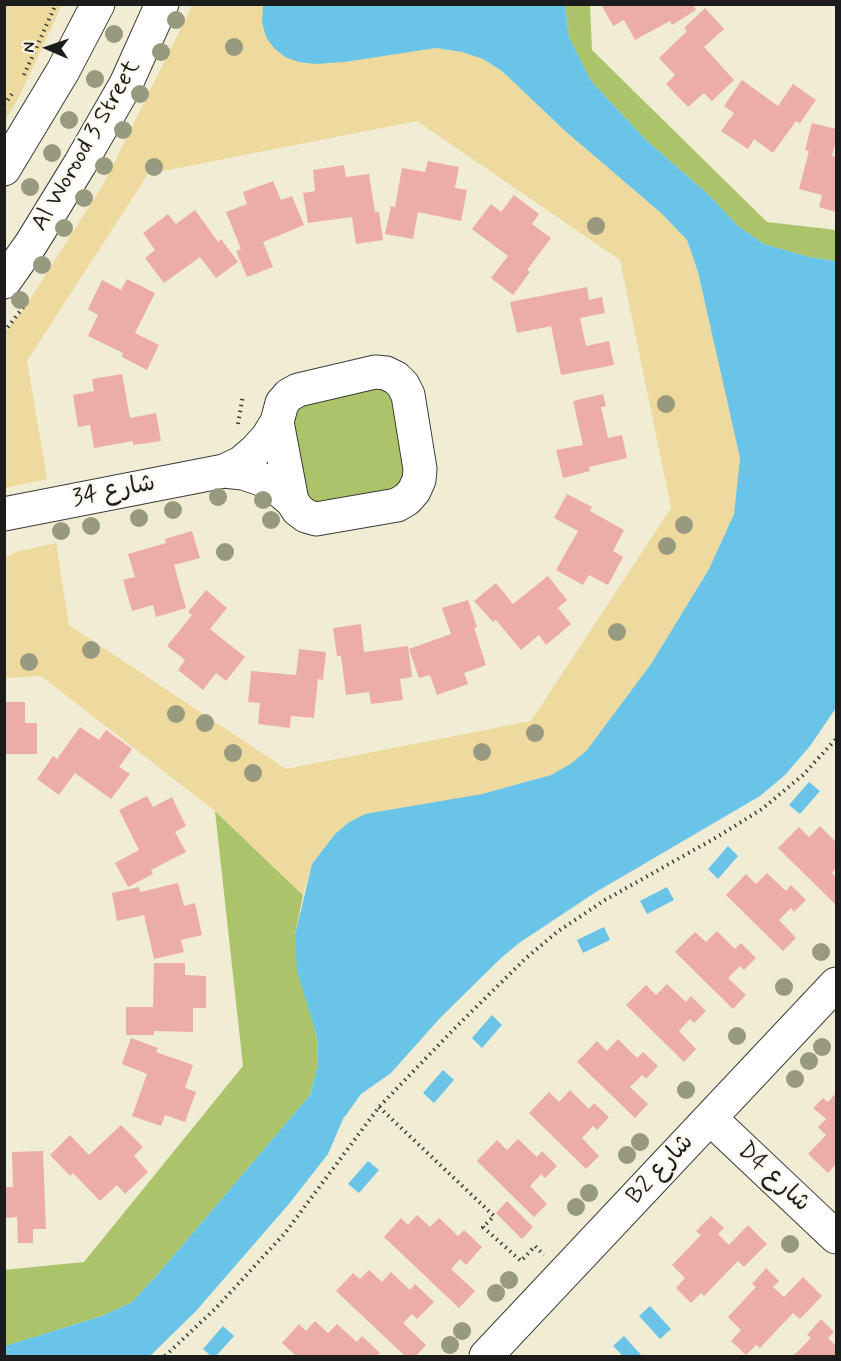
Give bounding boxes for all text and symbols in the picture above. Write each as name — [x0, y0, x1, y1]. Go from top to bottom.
north arrow — [18, 18, 78, 78]
text: N — [19, 42, 40, 53]
street label: Al Worood 3 Street — [26, 55, 148, 237]
street label: شارع 34 — [70, 470, 158, 514]
street label: B2 شارع — [621, 1129, 701, 1211]
street label: D4 شارع — [731, 1137, 815, 1219]

